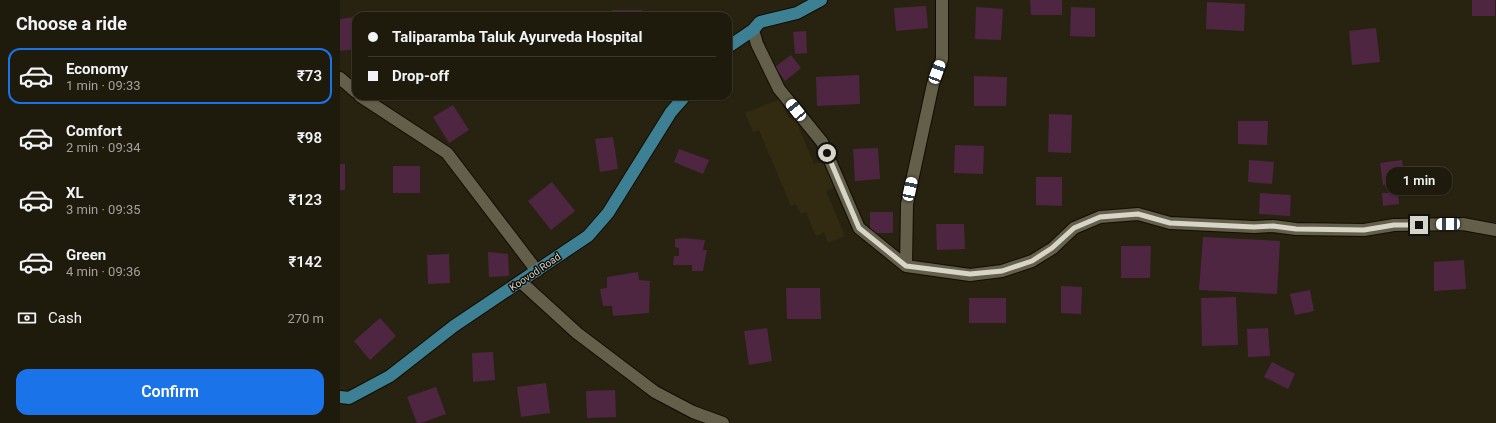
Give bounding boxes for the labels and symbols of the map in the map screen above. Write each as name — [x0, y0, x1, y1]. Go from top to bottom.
car — [927, 59, 947, 85]
car — [784, 97, 808, 123]
route start — [818, 144, 836, 162]
callout: 1 min — [1386, 167, 1452, 195]
car — [902, 176, 918, 202]
route end — [1410, 216, 1428, 234]
car — [1436, 218, 1460, 230]
street label: Koovod Road — [507, 251, 563, 293]

